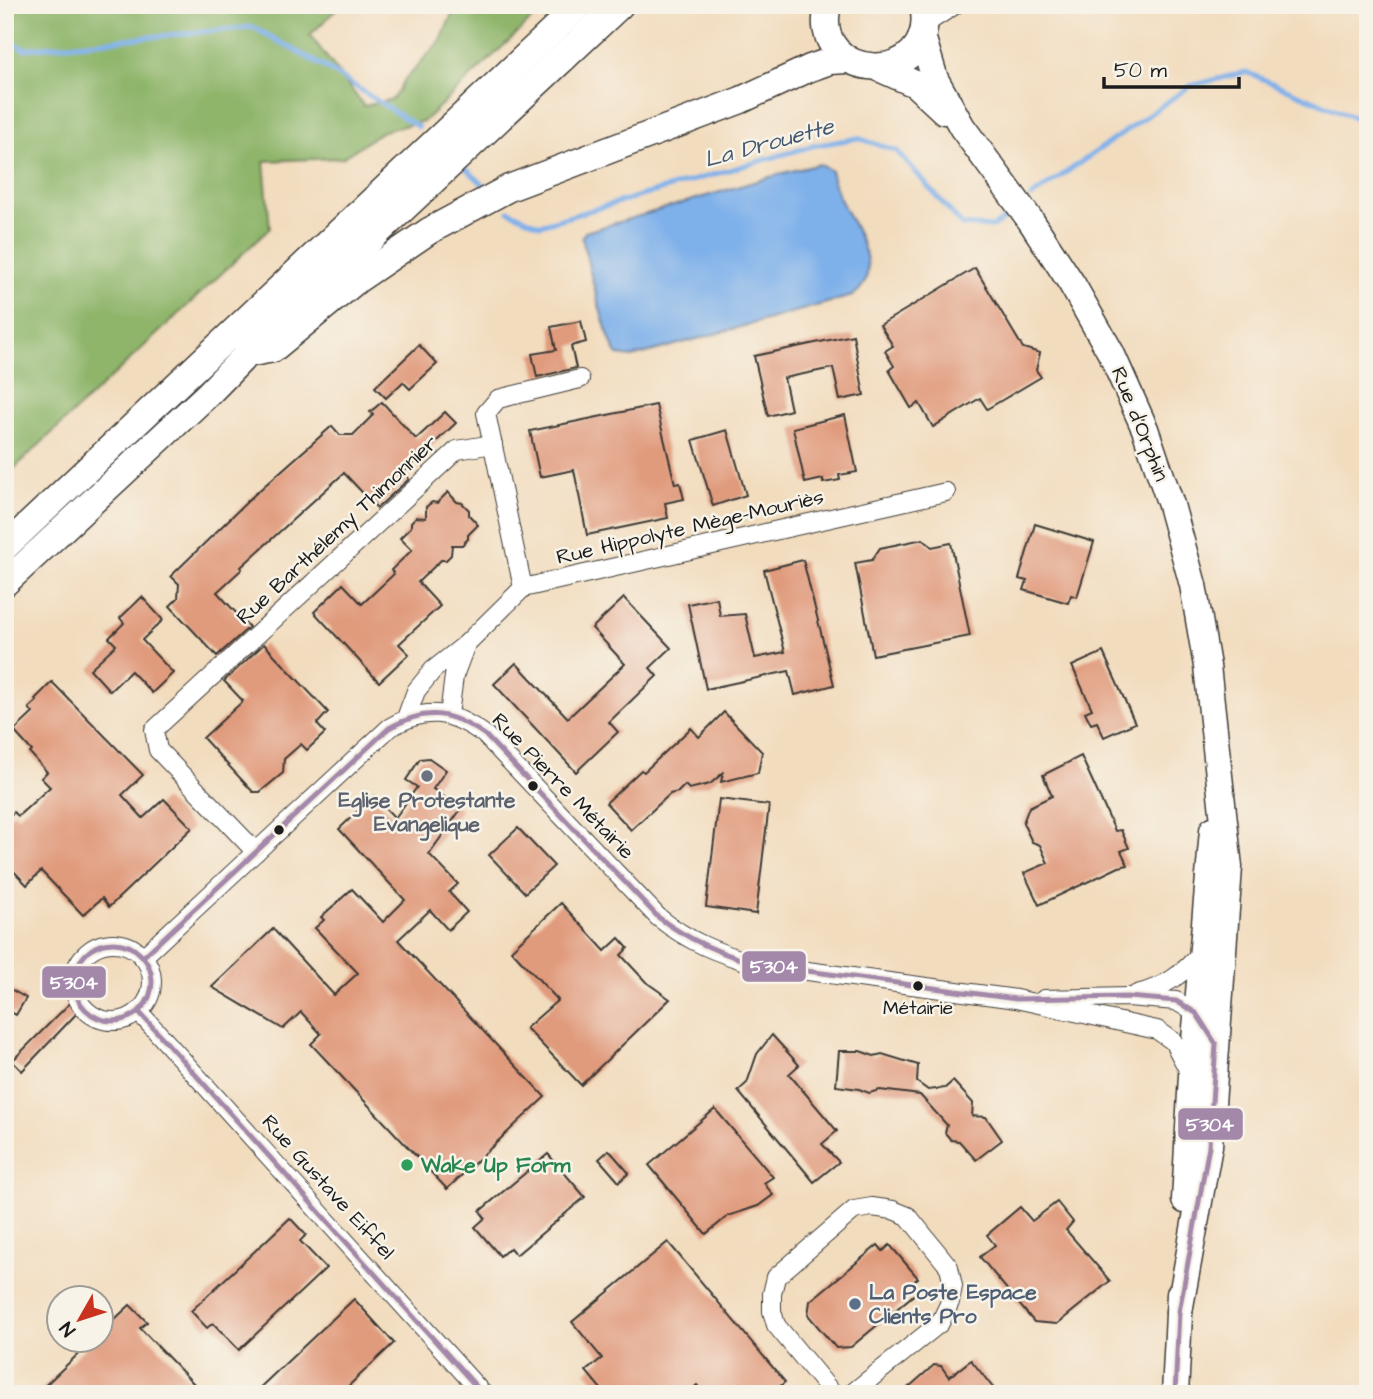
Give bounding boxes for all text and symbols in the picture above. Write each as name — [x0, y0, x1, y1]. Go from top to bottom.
scale bar — [1104, 46, 1238, 90]
text: 50 m — [1114, 56, 1168, 85]
water label: La Drouette — [701, 110, 839, 176]
street label: Rue d'Orphin — [1103, 362, 1176, 486]
street label: Rue Barthélemy Thimonnier — [230, 428, 446, 633]
street label: Rue Hippolyte Mège-Mouriès — [553, 482, 827, 574]
street label: Rue Pierre Métairie — [485, 706, 641, 866]
marker: Eglise Protestante Evangelique — [419, 768, 435, 784]
unlabelled marker — [526, 779, 540, 793]
place label: Eglise Protestante Evangelique — [339, 786, 516, 841]
unlabelled marker — [272, 823, 286, 837]
line badge: 5304 — [741, 950, 807, 983]
text: 5304 — [750, 954, 798, 981]
line badge: 5304 — [41, 965, 107, 999]
text: 5304 — [50, 970, 98, 997]
marker: Métairie — [911, 979, 925, 993]
place label: Métairie — [883, 995, 953, 1022]
line badge: 5304 — [1177, 1107, 1244, 1141]
street label: Rue Gustave Eiffel — [255, 1108, 401, 1266]
text: 5304 — [1186, 1112, 1234, 1139]
place label: Wake Up Form — [420, 1151, 571, 1181]
marker: Wake Up Form — [399, 1157, 415, 1173]
place label: La Poste Espace Clients Pro — [869, 1278, 1037, 1331]
north arrow — [46, 1284, 116, 1354]
marker: La Poste Espace Clients Pro — [847, 1296, 863, 1312]
text: N — [54, 1316, 82, 1342]

